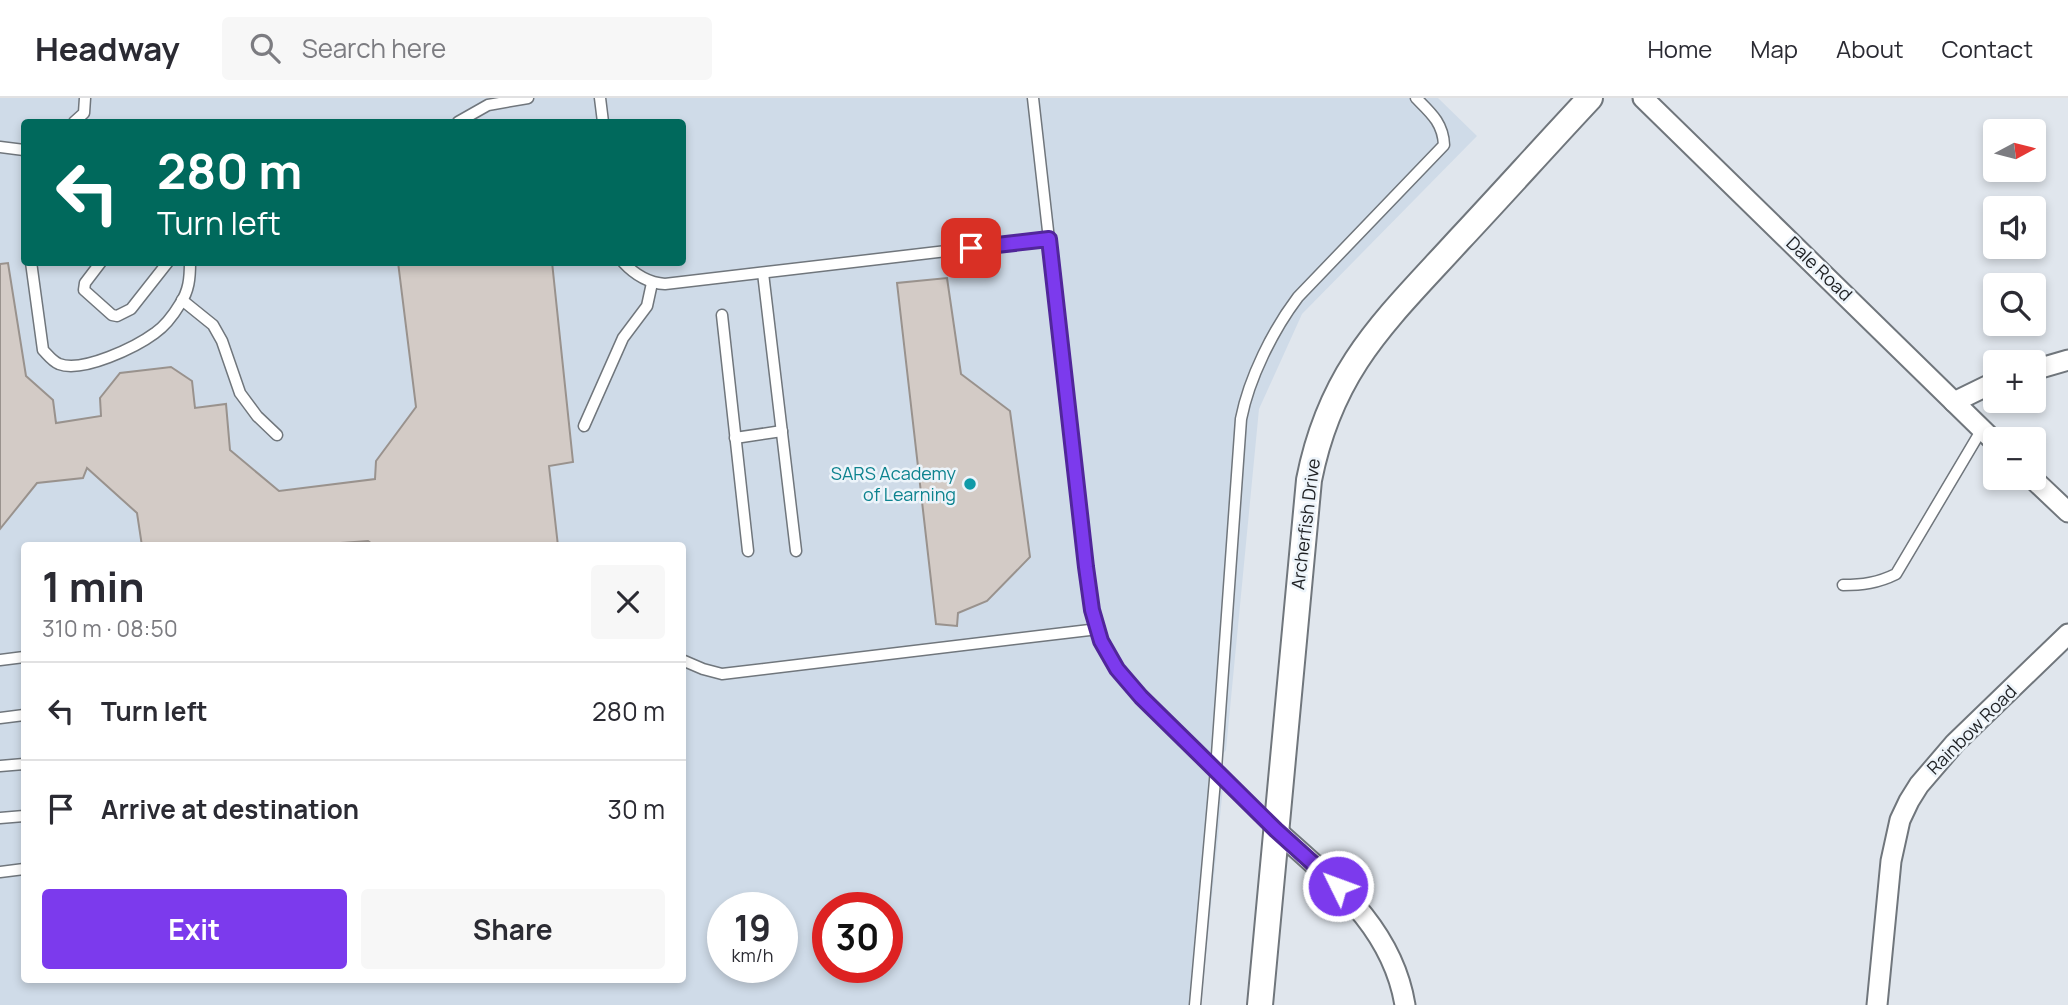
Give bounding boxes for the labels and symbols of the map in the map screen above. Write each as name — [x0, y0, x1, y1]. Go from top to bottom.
north arrow — [1983, 119, 2046, 182]
pin — [941, 218, 1001, 278]
street label: Dale Road — [1781, 231, 1858, 306]
street label: Archerfish Drive — [1285, 457, 1325, 591]
place label: SARS Academy of Learning — [831, 461, 956, 506]
marker: SARS Academy of Learning — [962, 476, 978, 492]
street label: Rainbow Road — [1921, 679, 2021, 779]
position arrow — [1301, 849, 1375, 923]
speed limit sign: 30 — [812, 892, 903, 983]

